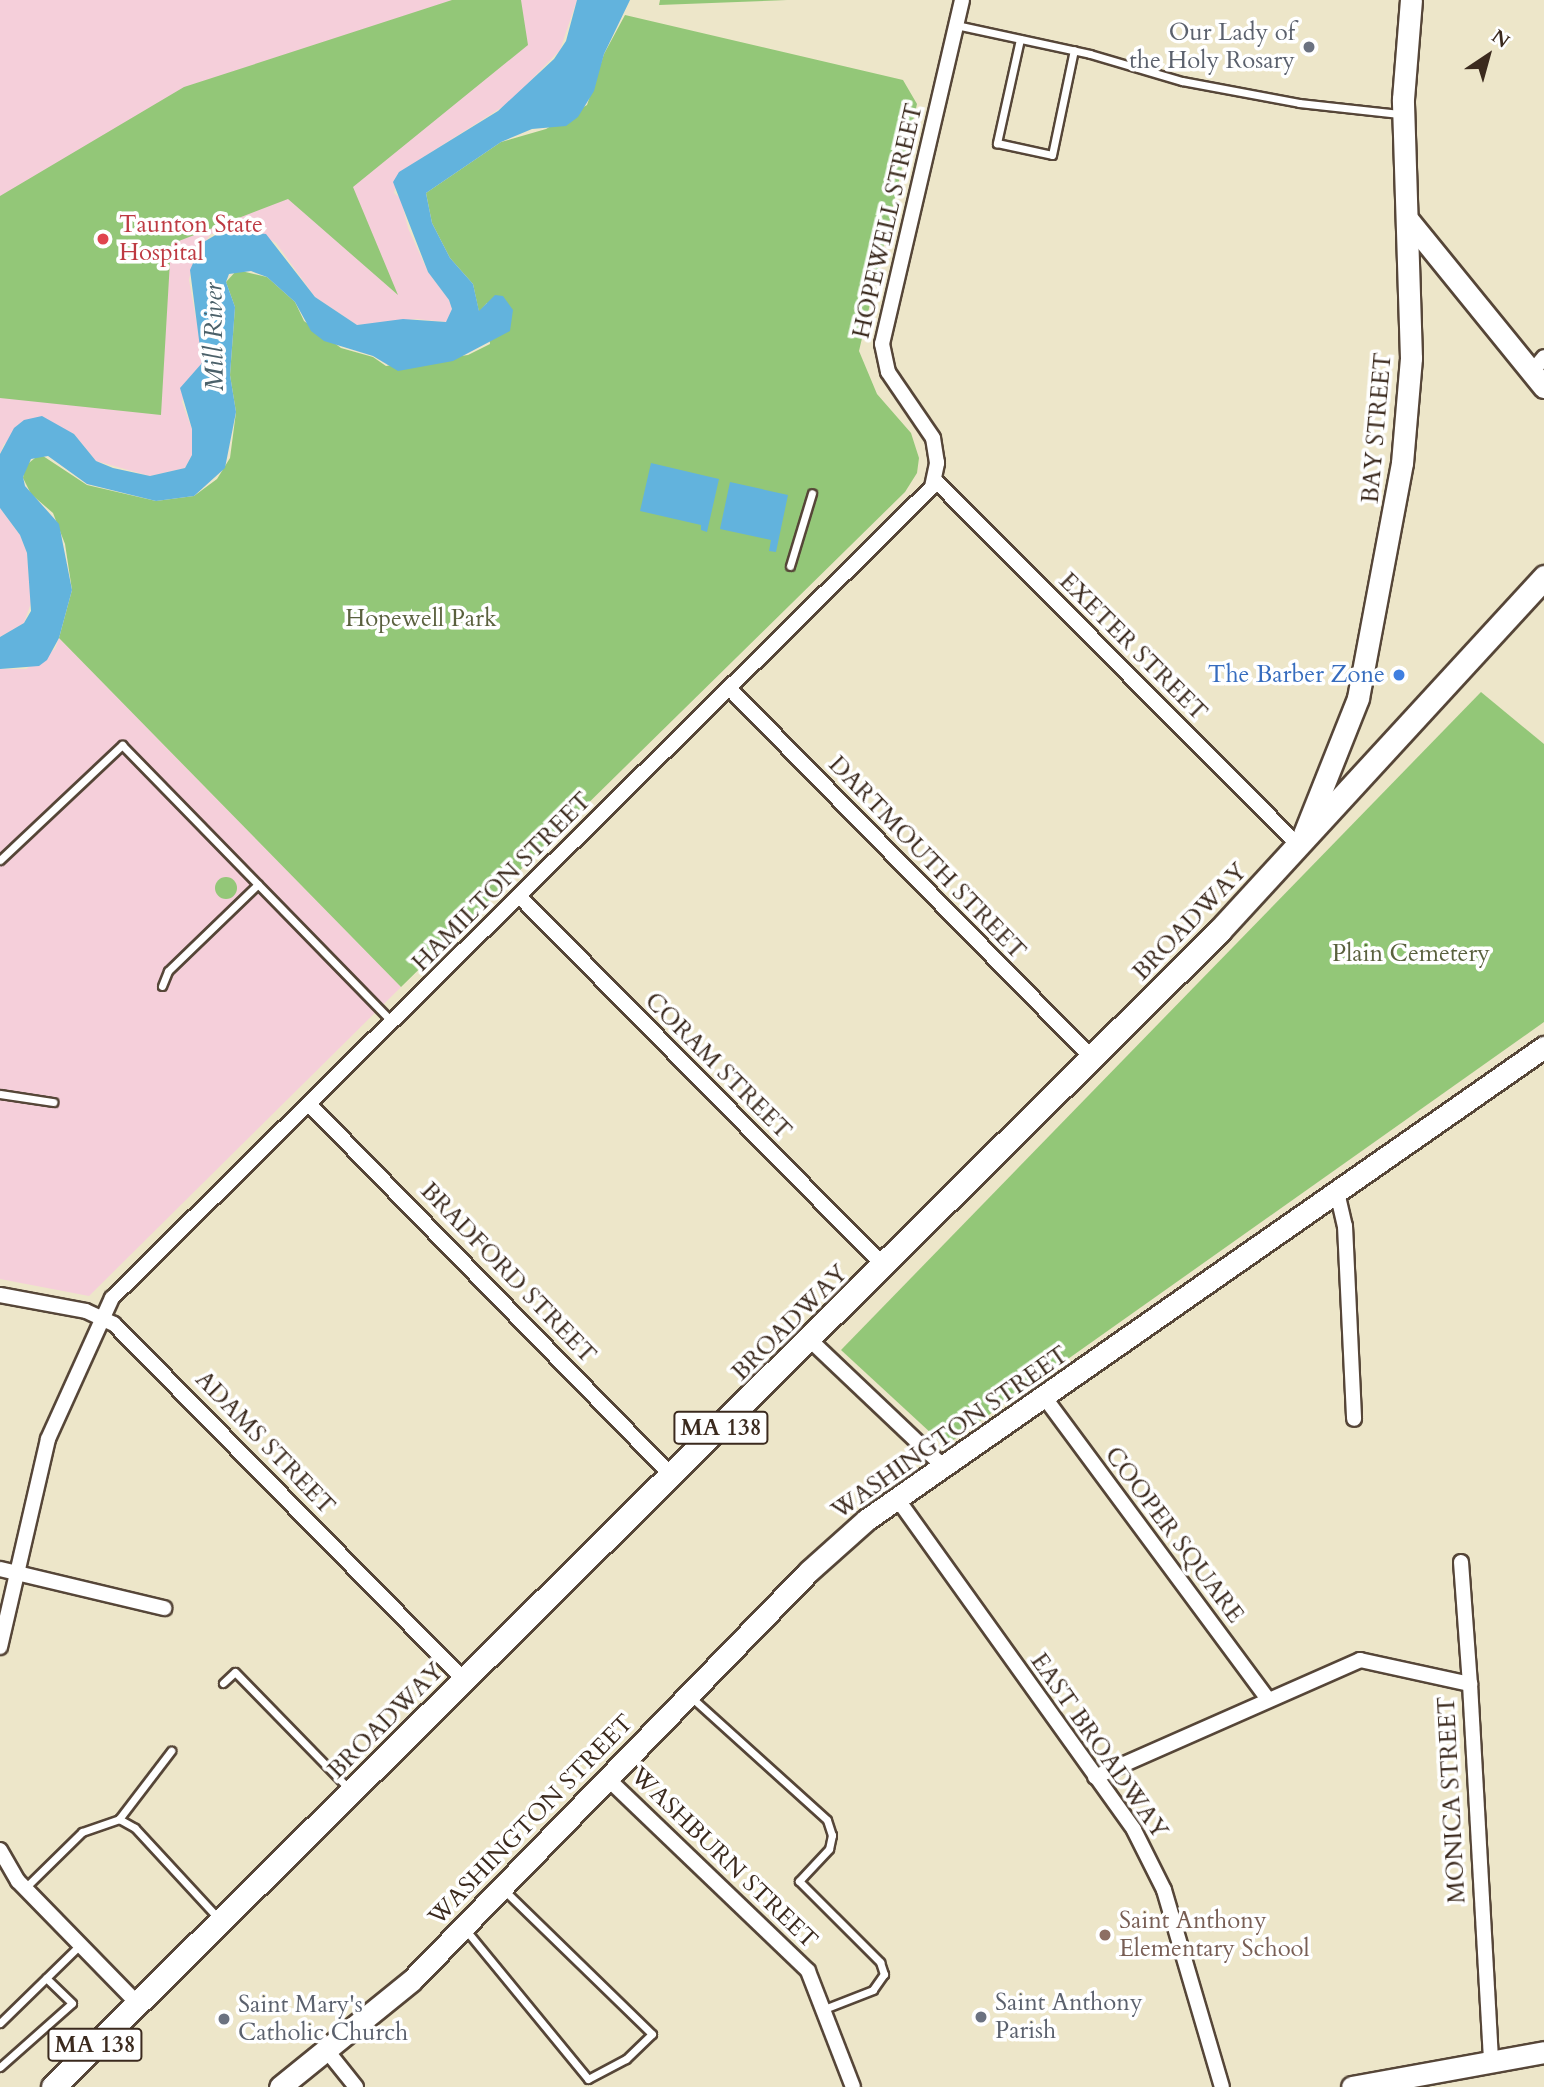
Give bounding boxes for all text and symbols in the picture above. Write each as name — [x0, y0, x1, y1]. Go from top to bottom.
place label: Our Lady of the Holy Rosary — [1129, 19, 1295, 75]
north arrow — [1453, 21, 1523, 91]
text: N — [1486, 24, 1515, 54]
marker: Our Lady of the Holy Rosary — [1301, 39, 1317, 55]
street label: HOPEWELL STREET — [847, 101, 929, 341]
place label: Taunton State Hospital — [119, 211, 263, 267]
marker: Taunton State Hospital — [93, 229, 113, 249]
water label: Mill River — [197, 282, 231, 392]
street label: BAY STREET — [1356, 351, 1398, 505]
street label: EXETER STREET — [1053, 567, 1213, 727]
park label: Hopewell Park — [345, 605, 497, 633]
place label: The Barber Zone — [1208, 661, 1385, 689]
marker: The Barber Zone — [1391, 667, 1407, 683]
street label: DARTMOUTH STREET — [822, 750, 1032, 966]
street label: HAMILTON STREET — [407, 787, 597, 977]
street label: BROADWAY — [1127, 857, 1253, 987]
park label: Plain Cemetery — [1332, 940, 1490, 968]
street label: CORAM STREET — [639, 987, 797, 1145]
street label: BRADFORD STREET — [414, 1177, 602, 1369]
street label: BROADWAY — [726, 1259, 854, 1387]
street label: WASHINGTON STREET — [826, 1340, 1074, 1526]
street label: ADAMS STREET — [189, 1365, 341, 1521]
road number: MA 138 — [672, 1408, 770, 1448]
street label: COOPER SQUARE — [1098, 1441, 1250, 1629]
street label: EAST BROADWAY — [1024, 1648, 1174, 1844]
street label: BROADWAY — [322, 1657, 450, 1785]
street label: MONICA STREET — [1432, 1696, 1472, 1904]
street label: WASHINGTON STREET — [423, 1709, 639, 1931]
street label: WASHBURN STREET — [625, 1761, 823, 1955]
place label: Saint Anthony Elementary School — [1119, 1907, 1310, 1963]
marker: Saint Anthony Elementary School — [1097, 1927, 1113, 1943]
place label: Saint Anthony Parish — [995, 1989, 1143, 2045]
place label: Saint Mary's Catholic Church — [238, 1991, 408, 2047]
marker: Saint Anthony Parish — [973, 2009, 989, 2025]
marker: Saint Mary's Catholic Church — [216, 2011, 232, 2027]
road number: MA 138 — [46, 2026, 144, 2064]

